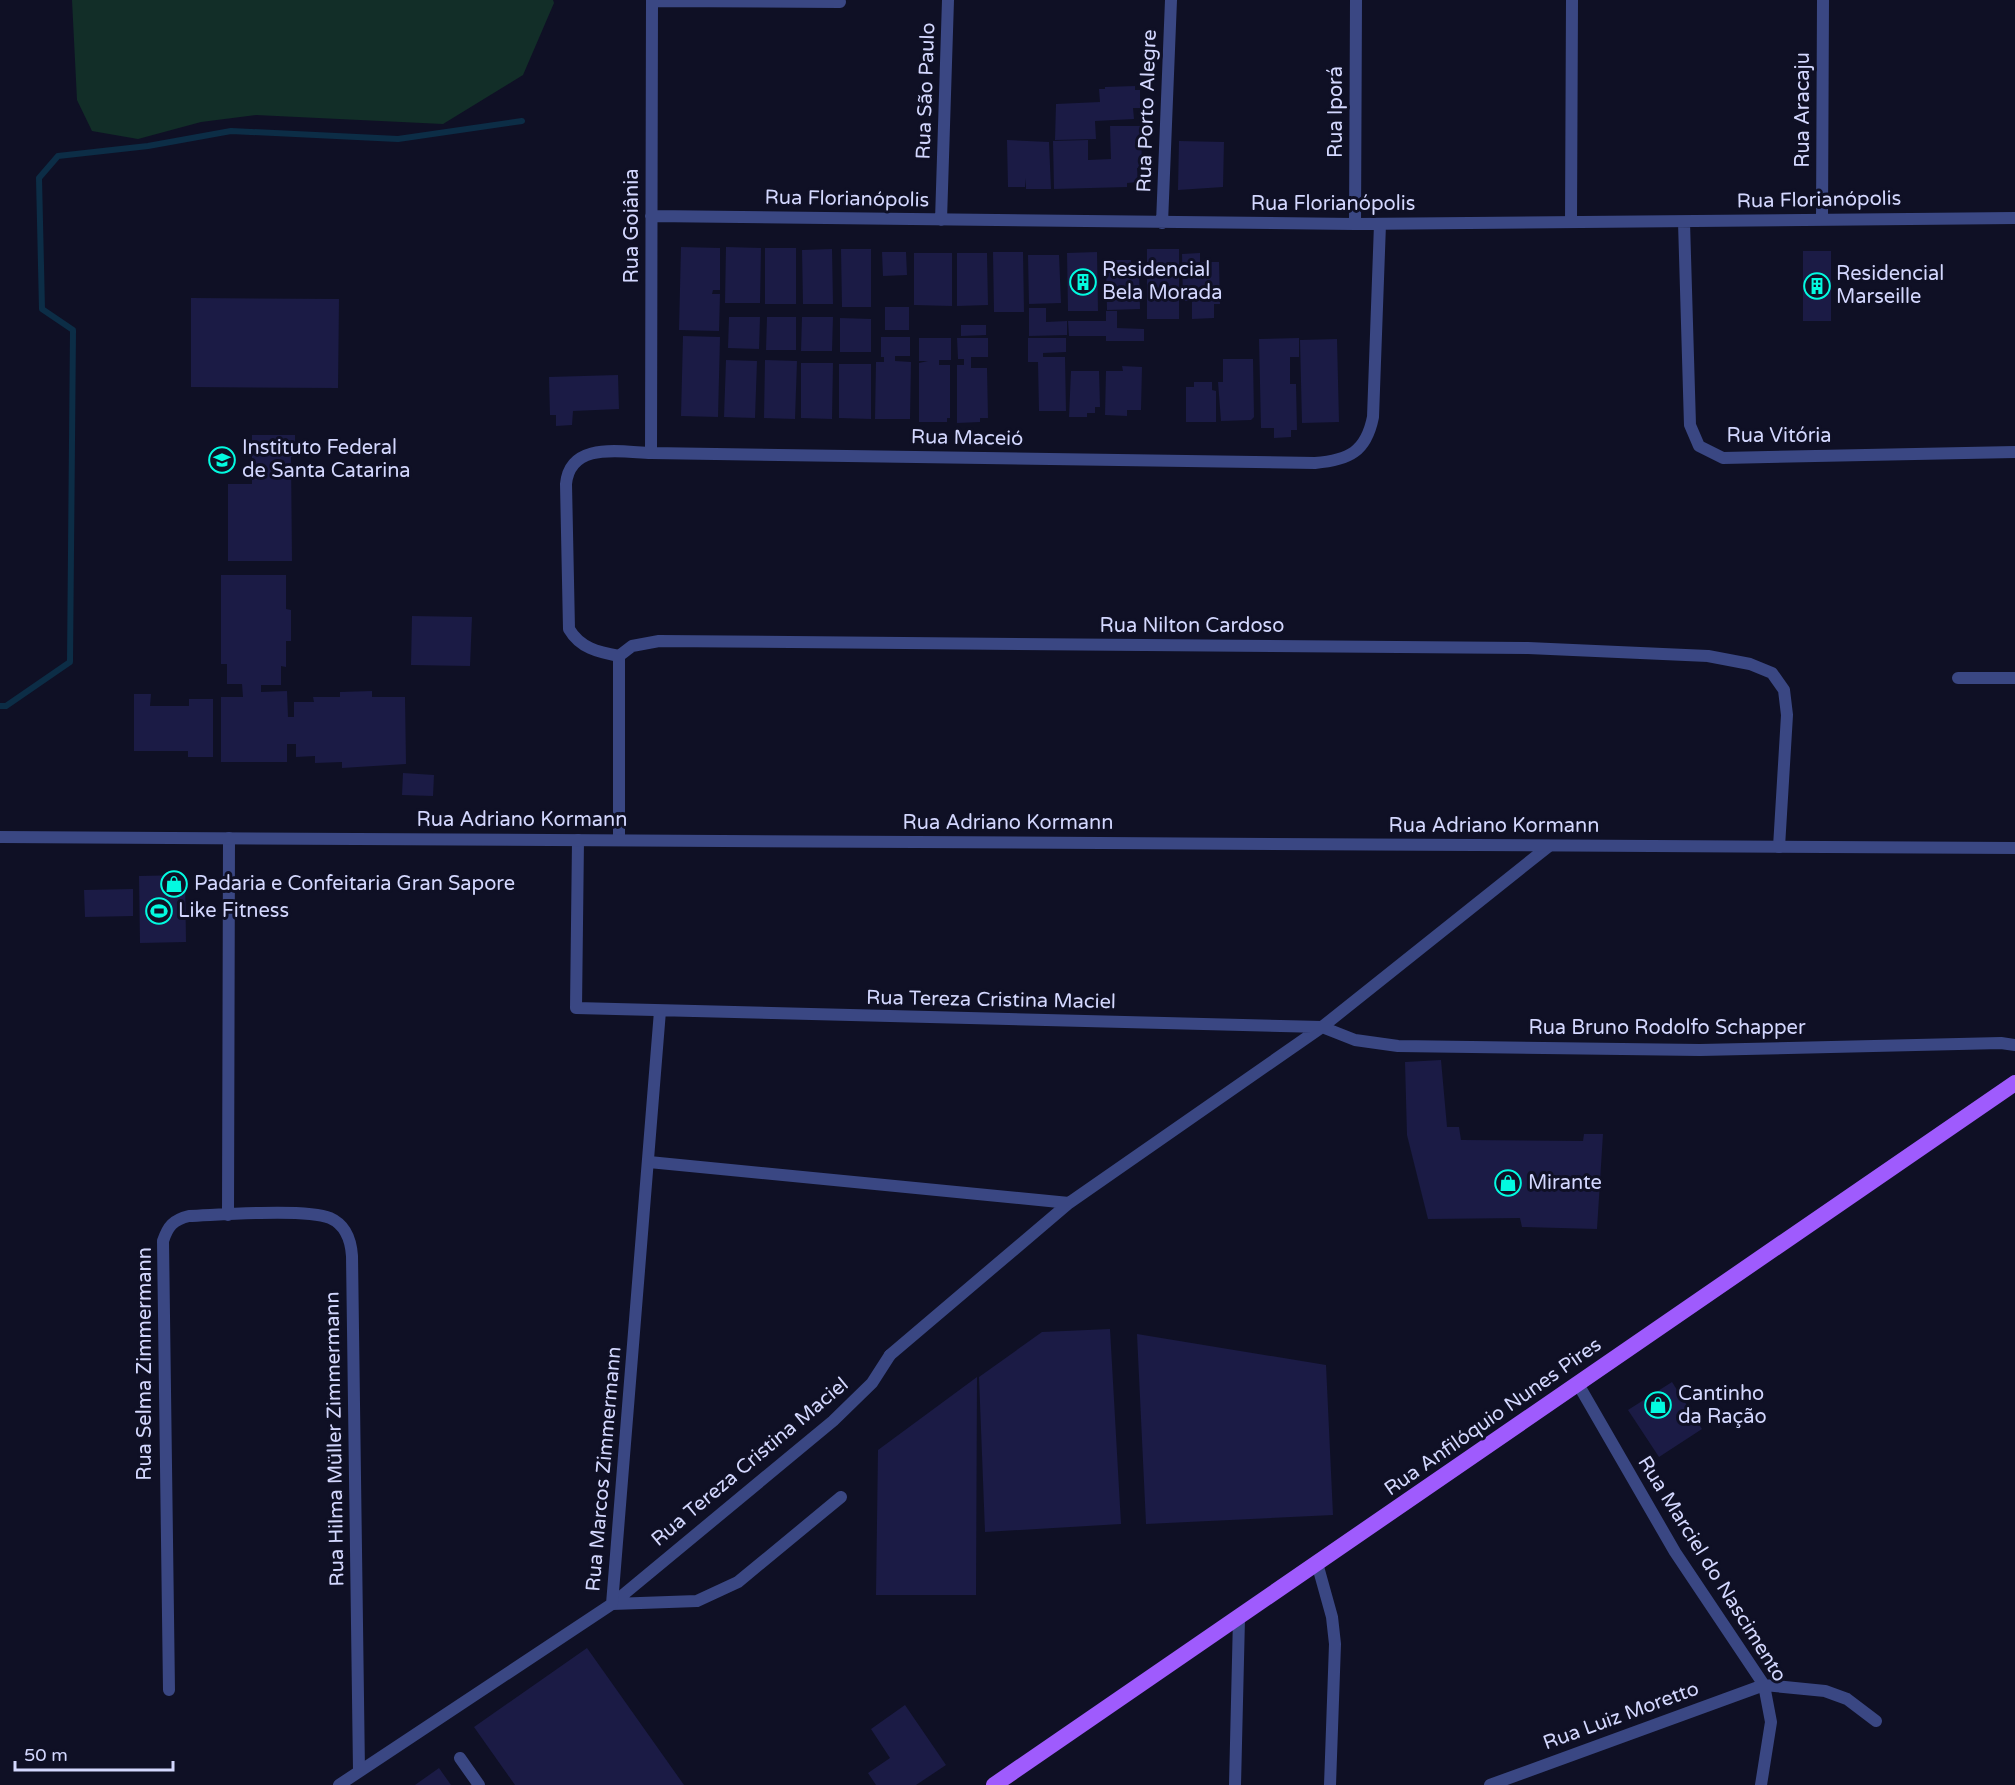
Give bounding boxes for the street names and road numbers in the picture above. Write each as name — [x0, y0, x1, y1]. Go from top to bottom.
street label: Rua São Paulo — [912, 22, 940, 160]
street label: Rua Porto Alegre — [1132, 29, 1162, 193]
street label: Rua Aracaju — [1791, 52, 1815, 168]
street label: Rua Iporá — [1324, 66, 1348, 158]
street label: Rua Goiânia — [620, 169, 644, 283]
street label: Rua Florianópolis — [765, 186, 929, 212]
street label: Rua Florianópolis — [1737, 187, 1901, 213]
street label: Rua Florianópolis — [1251, 192, 1415, 216]
street label: Rua Vitória — [1726, 424, 1832, 448]
street label: Rua Maceió — [911, 425, 1023, 451]
street label: Rua Nilton Cardoso — [1100, 614, 1284, 638]
street label: Rua Adriano Kormann — [417, 808, 627, 832]
street label: Rua Adriano Kormann — [903, 811, 1113, 835]
street label: Rua Adriano Kormann — [1389, 814, 1599, 838]
street label: Rua Tereza Cristina Maciel — [866, 986, 1116, 1014]
street label: Rua Bruno Rodolfo Schapper — [1528, 1016, 1806, 1040]
street label: Rua Selma Zimmermann — [133, 1247, 157, 1481]
street label: Rua Hilma Müller Zimmermann — [320, 1291, 350, 1587]
street label: Rua Anfilóquio Nunes Pires — [1380, 1333, 1606, 1501]
street label: Rua Marcos Zimmermann — [581, 1346, 627, 1592]
street label: Rua Tereza Cristina Maciel — [647, 1373, 853, 1551]
street label: Rua Marciel do Nascimento — [1632, 1452, 1792, 1686]
street label: Rua Luiz Moretto — [1540, 1677, 1702, 1755]

